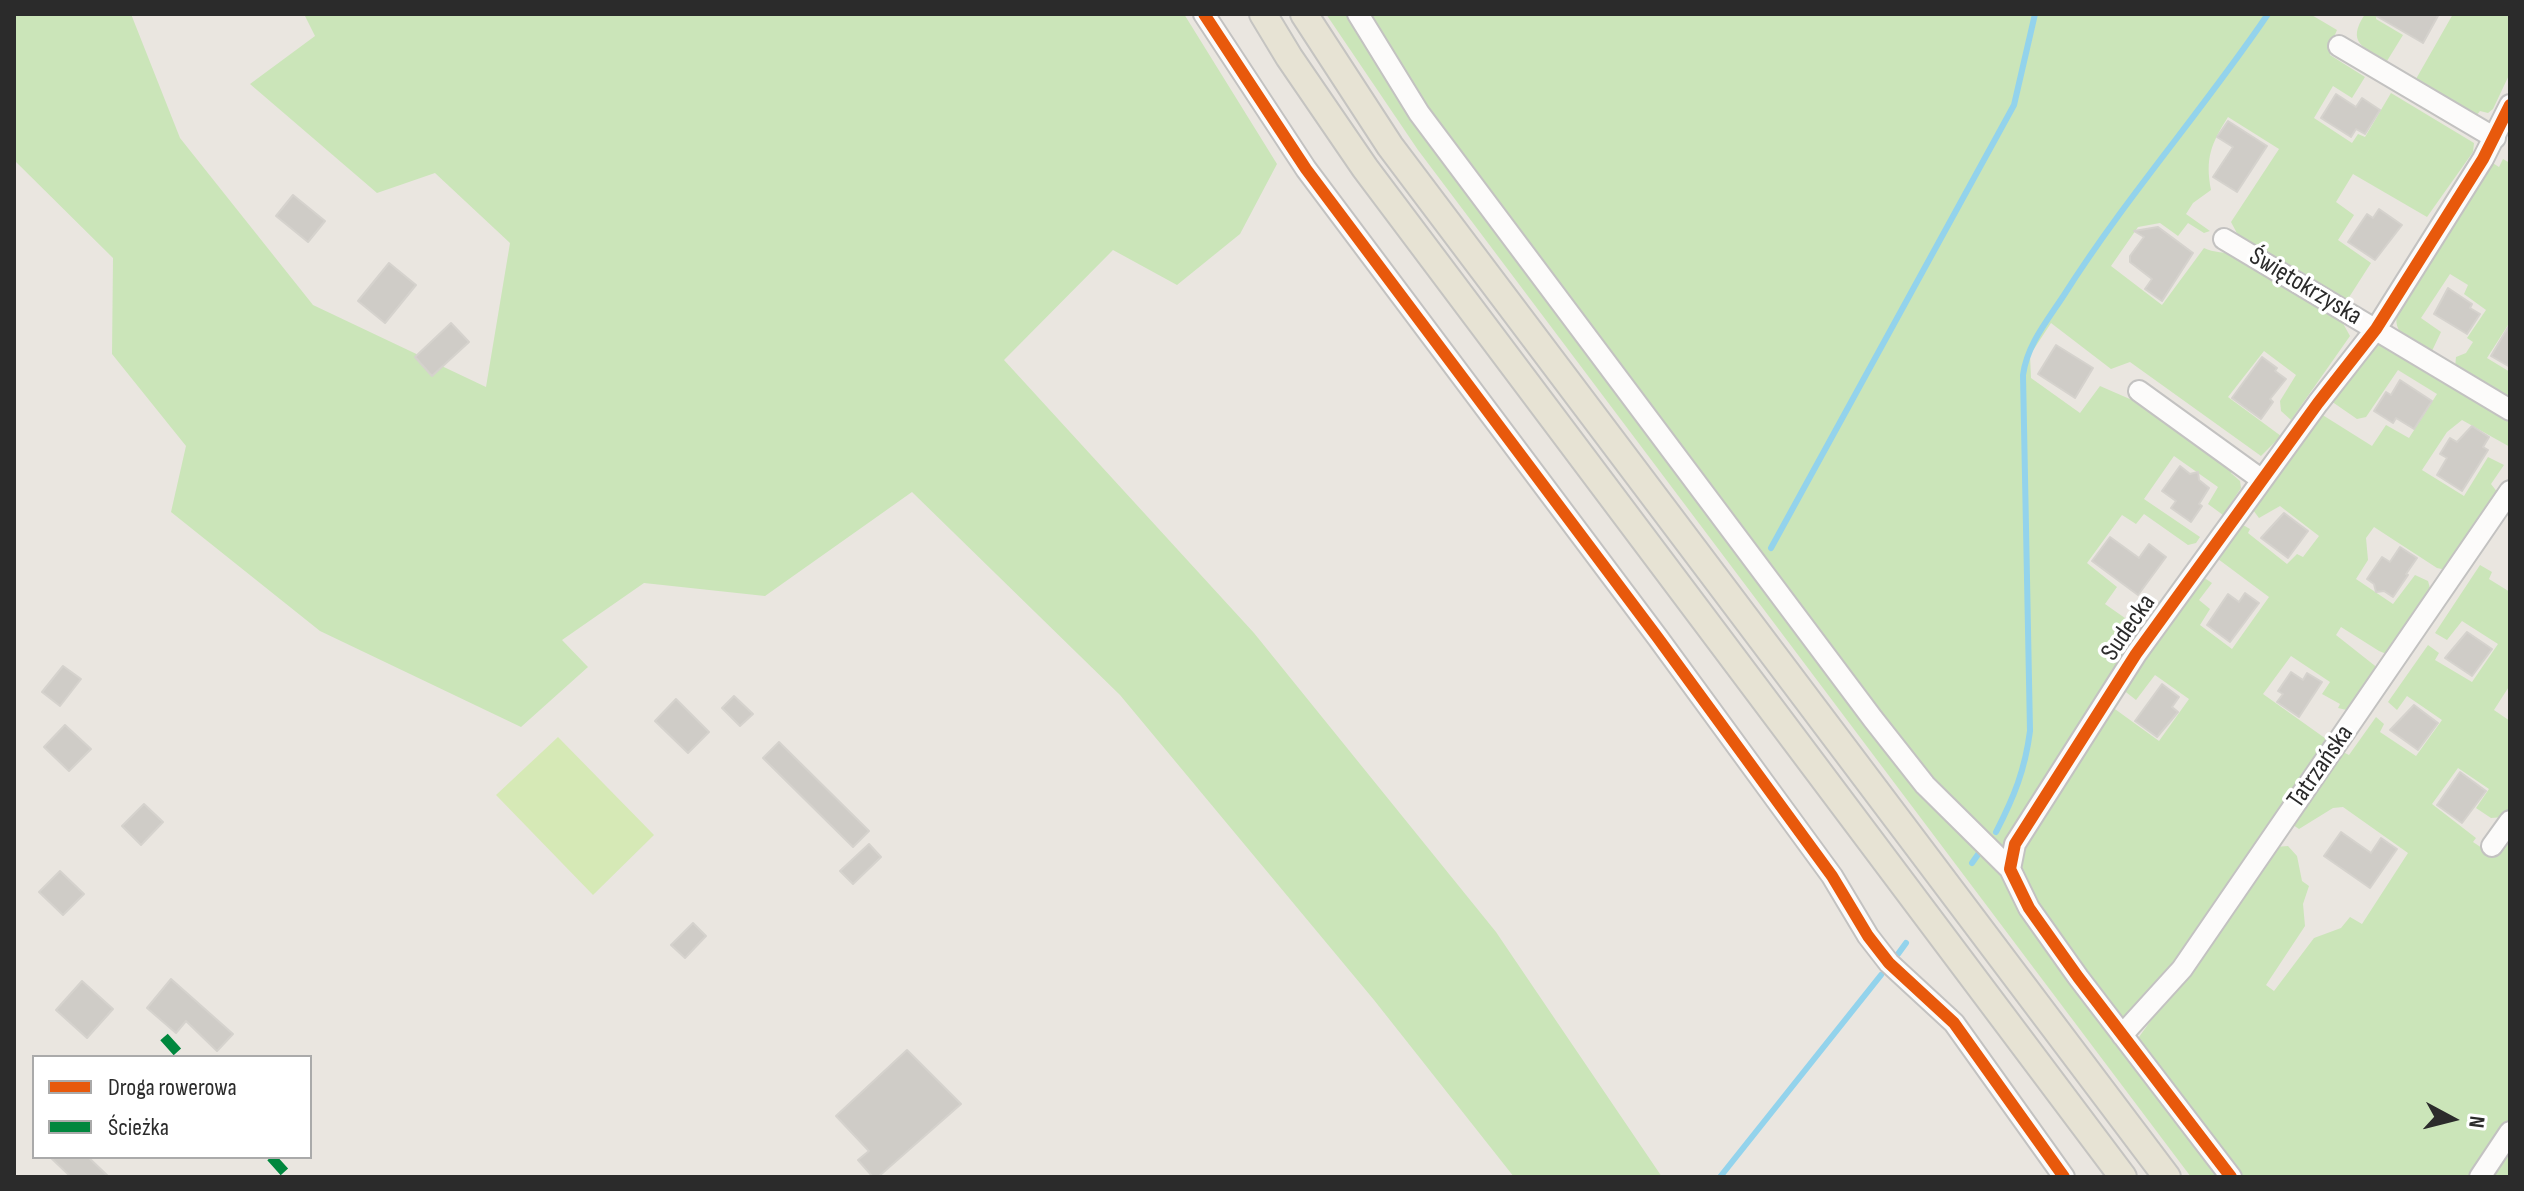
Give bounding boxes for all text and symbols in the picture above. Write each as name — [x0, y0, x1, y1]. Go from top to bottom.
street label: Świętokrzyska — [2243, 241, 2367, 333]
street label: Sudecka — [2095, 589, 2163, 667]
street label: Tatrzańska — [2281, 720, 2361, 814]
legend — [32, 1055, 312, 1159]
text: Droga rowerowa — [108, 1073, 237, 1102]
north arrow — [2412, 1079, 2492, 1159]
text: Ścieżka — [108, 1113, 169, 1142]
text: N — [2462, 1115, 2490, 1129]

